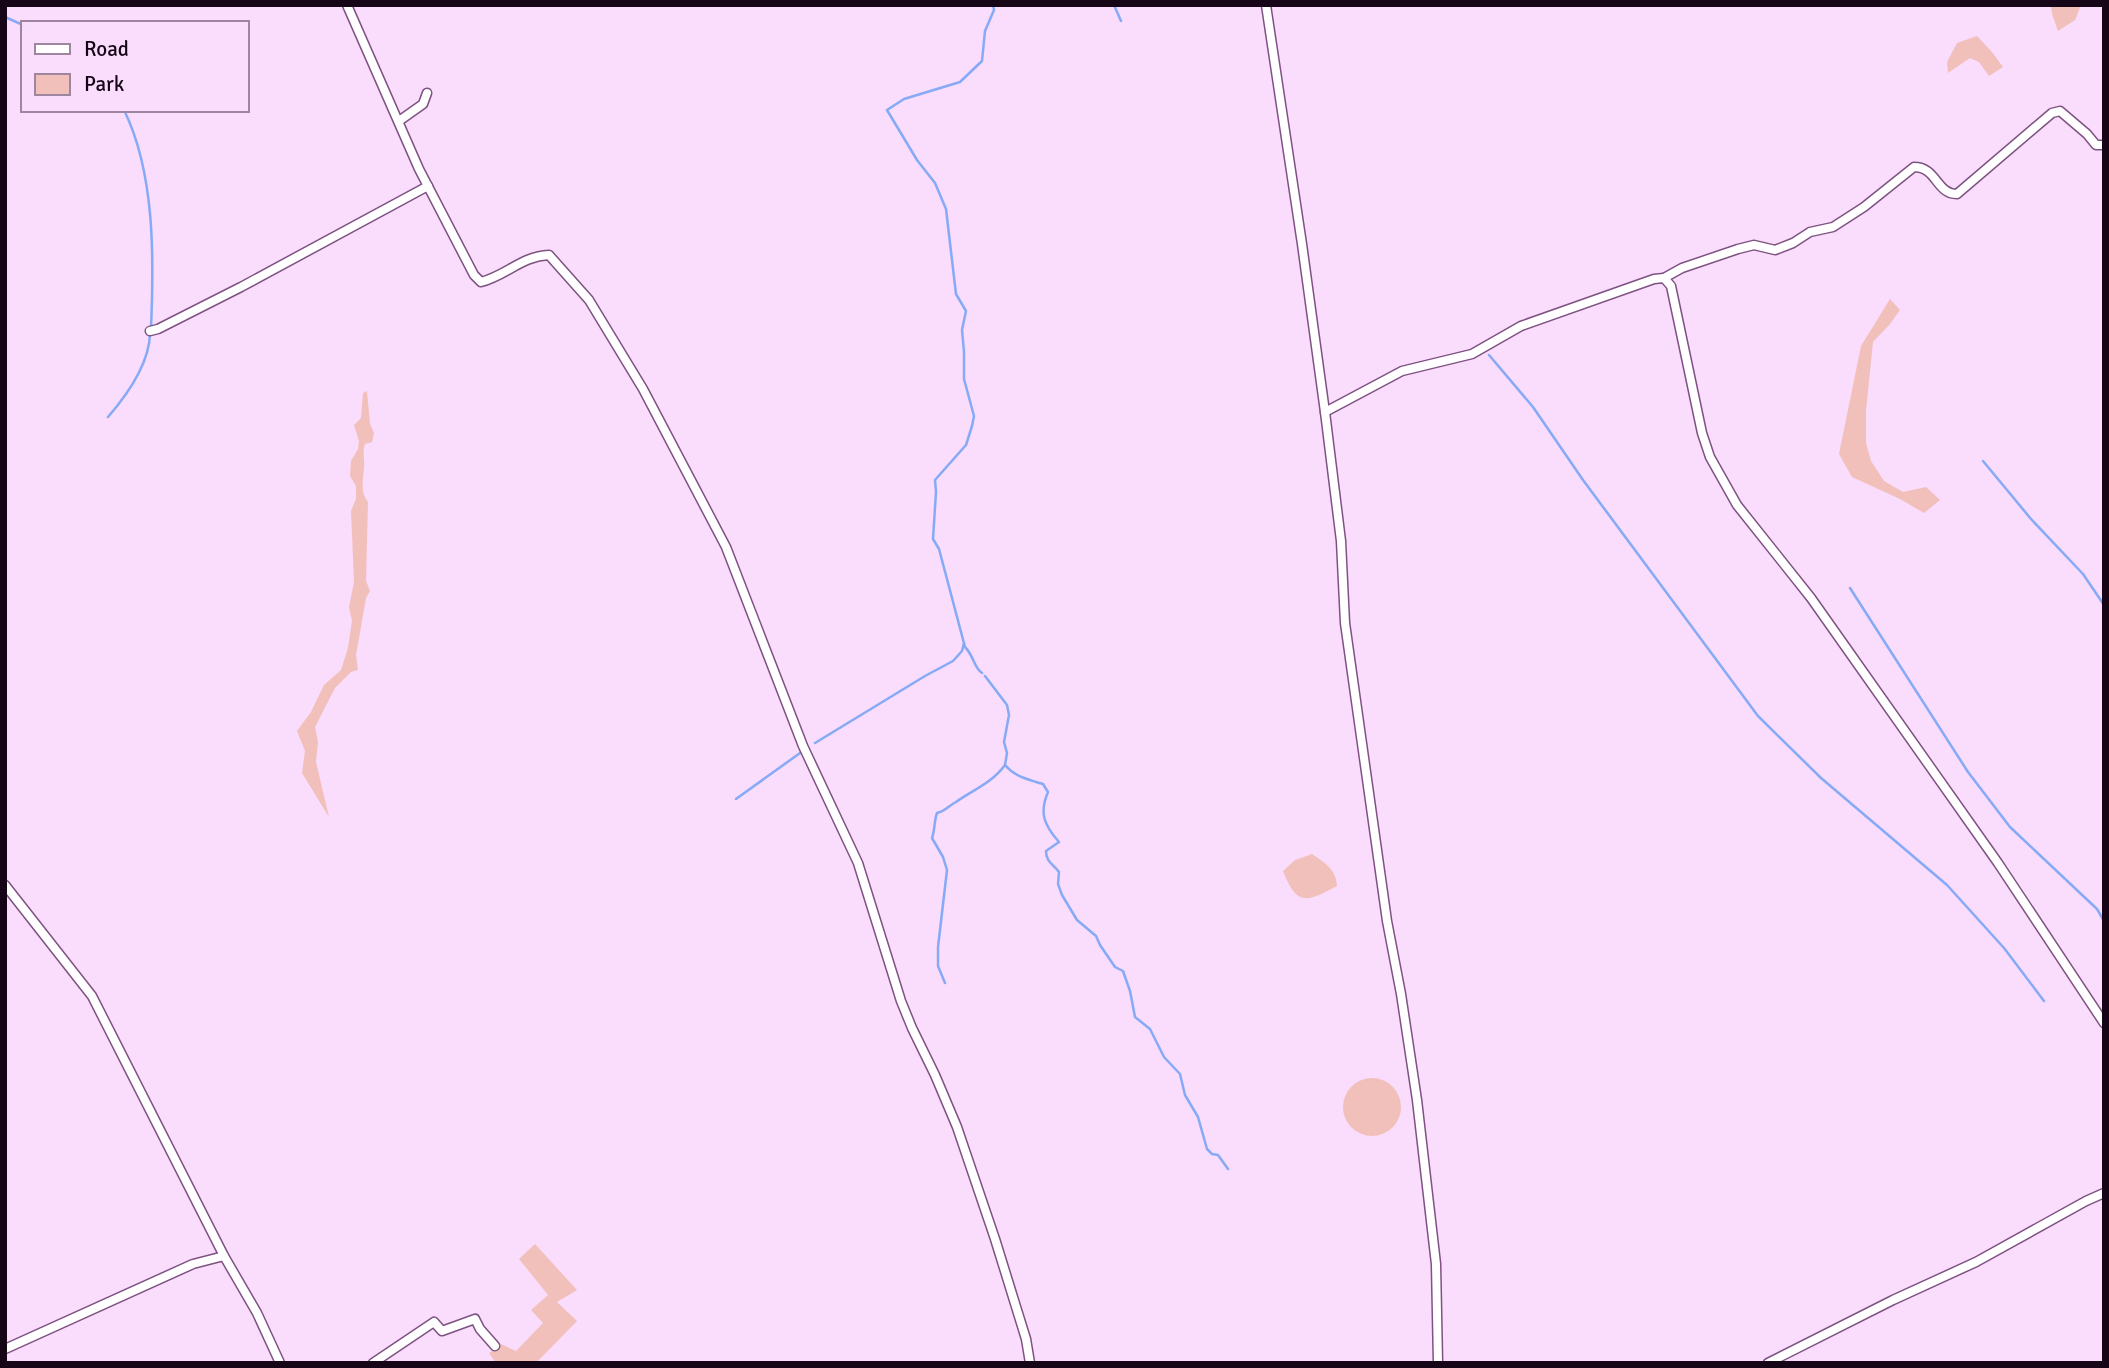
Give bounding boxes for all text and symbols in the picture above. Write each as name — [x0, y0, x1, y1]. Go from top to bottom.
legend — [21, 21, 248, 112]
text: Road — [84, 36, 129, 62]
text: Park — [84, 71, 125, 97]

